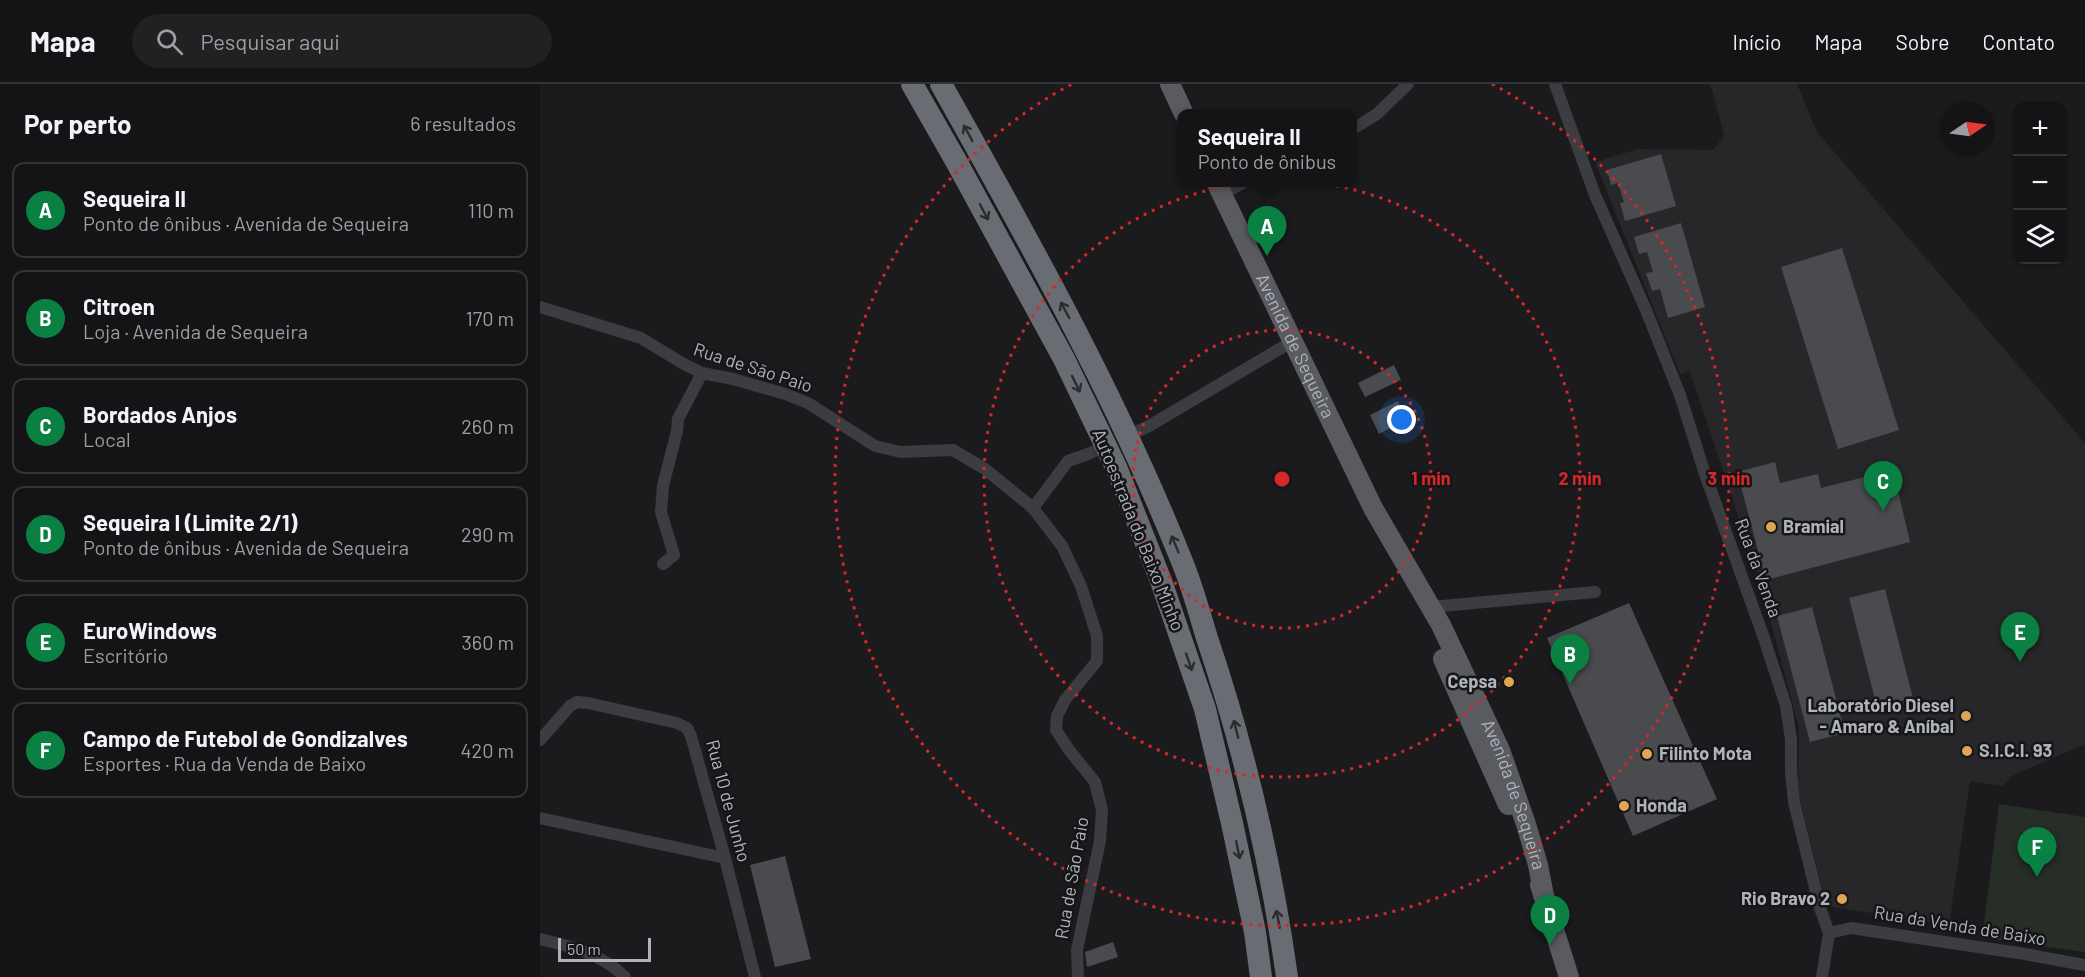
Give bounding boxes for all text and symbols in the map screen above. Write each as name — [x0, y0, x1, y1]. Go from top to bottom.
search box — [132, 14, 552, 68]
text: Mapa — [30, 24, 96, 58]
icon: search — [153, 25, 186, 58]
text: Pesquisar aqui — [201, 28, 340, 54]
text: Início — [1733, 29, 1781, 54]
text: Mapa — [1814, 29, 1863, 54]
text: Sobre — [1896, 29, 1949, 54]
text: Contato — [1982, 29, 2055, 54]
north arrow — [1941, 102, 1995, 156]
map controls — [2013, 102, 2067, 264]
button: + — [2013, 102, 2067, 156]
text: Por perto — [24, 108, 132, 139]
popup — [1177, 109, 1357, 187]
text: 6 resultados — [410, 111, 516, 135]
text: Sequeira II — [1198, 123, 1301, 149]
one-way arrow — [962, 125, 974, 142]
text: Ponto de ônibus — [1198, 149, 1336, 173]
button: − — [2013, 156, 2067, 210]
text: Sequeira II — [83, 185, 186, 211]
text: A — [39, 198, 52, 222]
text: 110 m — [468, 198, 514, 222]
one-way arrow — [978, 203, 990, 220]
pin: A — [1248, 206, 1286, 256]
button: layers — [2013, 210, 2067, 264]
text: Ponto de ônibus · Avenida de Sequeira — [83, 211, 409, 235]
street label: Avenida de Sequeira — [1252, 270, 1340, 421]
text: Citroen — [83, 293, 155, 319]
one-way arrow — [1059, 302, 1070, 320]
text: B — [39, 306, 52, 330]
text: 170 m — [466, 306, 514, 330]
text: Loja · Avenida de Sequeira — [83, 319, 308, 343]
street label: Rua de São Paio — [691, 337, 815, 397]
one-way arrow — [1070, 375, 1082, 393]
text: Bordados Anjos — [83, 401, 237, 427]
your location — [1387, 405, 1416, 434]
text: C — [39, 414, 52, 438]
text: 260 m — [461, 414, 514, 438]
street label: Autoestrada do Baixo Minho — [1088, 425, 1190, 634]
text: Local — [83, 427, 130, 451]
pin: C — [1864, 462, 1902, 511]
text: 1 min — [1411, 467, 1451, 489]
text: 2 min — [1558, 467, 1602, 489]
text: 3 min — [1708, 467, 1750, 489]
centre of rings — [1272, 469, 1292, 489]
text: Sequeira I (Limite 2/1) — [83, 509, 297, 535]
street label: Rua da Venda — [1731, 515, 1787, 620]
place label: Bramial — [1783, 515, 1844, 537]
marker: Bramial — [1764, 520, 1778, 534]
text: D — [39, 522, 52, 546]
text: 290 m — [461, 522, 514, 546]
text: Ponto de ônibus · Avenida de Sequeira — [83, 535, 409, 559]
one-way arrow — [1169, 535, 1180, 553]
pin: E — [2000, 612, 2040, 662]
text: EuroWindows — [83, 617, 217, 643]
text: E — [40, 630, 51, 654]
text: 360 m — [462, 630, 514, 654]
pin: B — [1550, 634, 1590, 684]
text: Escritório — [83, 643, 168, 667]
one-way arrow — [1184, 652, 1195, 671]
place label: Cepsa — [1447, 670, 1497, 692]
marker: Cepsa — [1502, 675, 1516, 689]
place label: Laboratório Diesel - Amaro & Aníbal — [1808, 694, 1954, 737]
marker: Laboratório Diesel - Amaro & Aníbal — [1959, 709, 1973, 723]
street label: Avenida de Sequeira — [1477, 716, 1551, 872]
one-way arrow — [1229, 720, 1241, 739]
text: Campo de Futebol de Gondizalves — [83, 725, 408, 751]
street label: Rua 10 de Junho — [702, 737, 756, 864]
text: F — [40, 738, 51, 762]
text: 420 m — [460, 738, 514, 762]
place label: S.I.C.I. 93 — [1979, 739, 2052, 761]
place label: Filinto Mota — [1659, 742, 1752, 764]
marker: S.I.C.I. 93 — [1960, 744, 1974, 758]
marker: Filinto Mota — [1640, 747, 1654, 761]
text: Esportes · Rua da Venda de Baixo — [83, 751, 366, 775]
place label: Honda — [1636, 794, 1687, 816]
marker: Honda — [1617, 799, 1631, 813]
street label: Rua de São Paio — [1049, 815, 1093, 941]
pin: F — [2018, 828, 2056, 877]
one-way arrow — [1233, 840, 1244, 859]
place label: Rio Bravo 2 — [1741, 887, 1830, 909]
marker: Rio Bravo 2 — [1835, 892, 1849, 906]
pin: D — [1530, 896, 1570, 945]
street label: Rua da Venda de Baixo — [1873, 901, 2048, 949]
one-way arrow — [1272, 910, 1283, 929]
scale bar — [558, 935, 651, 962]
text: 50 m — [567, 939, 601, 958]

